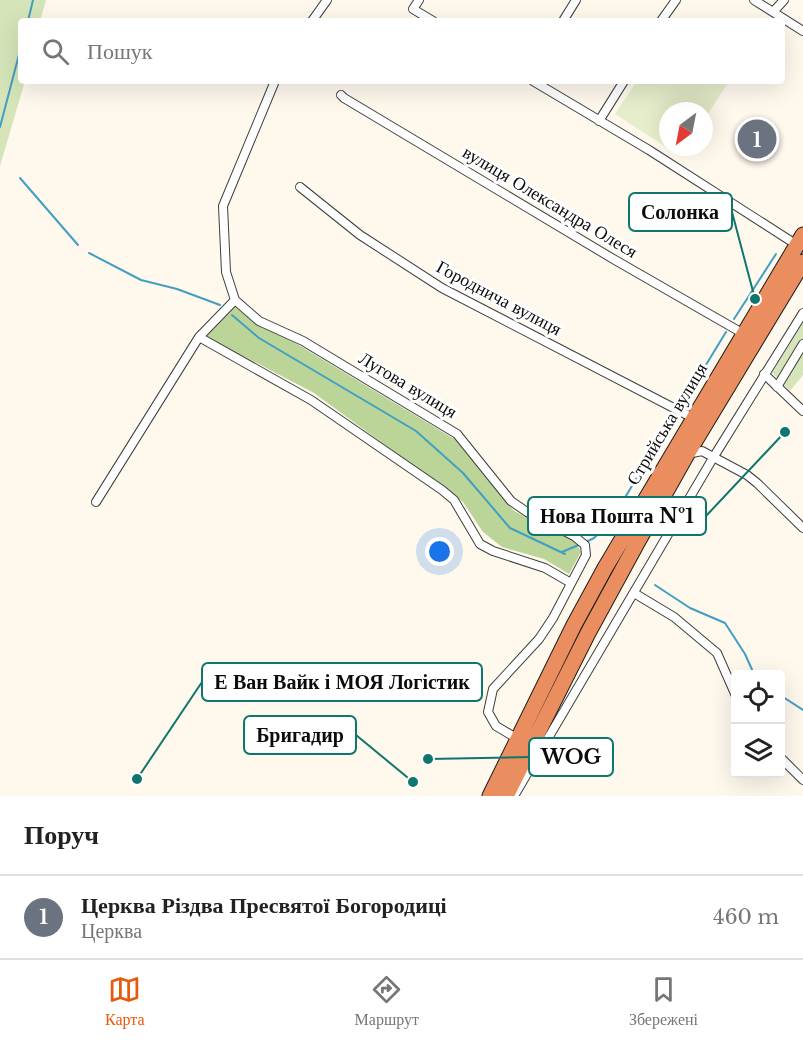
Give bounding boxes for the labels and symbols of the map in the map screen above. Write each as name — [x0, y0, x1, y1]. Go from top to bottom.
north arrow — [659, 102, 713, 156]
pin: 1 — [738, 116, 777, 162]
street label: вулиця Олександра Олеся — [459, 141, 641, 263]
callout: Солонка — [629, 193, 732, 231]
text: Солонка — [641, 200, 719, 224]
street label: Городнича вулиця — [433, 256, 565, 340]
street label: Лугова вулиця — [355, 347, 461, 423]
street label: Стрийська вулиця — [622, 359, 712, 489]
callout: Нова Пошта №1 — [528, 497, 706, 535]
text: Нова Пошта №1 — [540, 504, 694, 528]
your location — [425, 537, 454, 566]
callout: Е Ван Вайк і МОЯ Логістик — [202, 663, 482, 701]
text: Е Ван Вайк і МОЯ Логістик — [214, 670, 470, 694]
callout: Бригадир — [244, 716, 356, 754]
text: Бригадир — [256, 723, 344, 747]
callout: WOG — [529, 738, 613, 776]
text: WOG — [540, 745, 602, 769]

